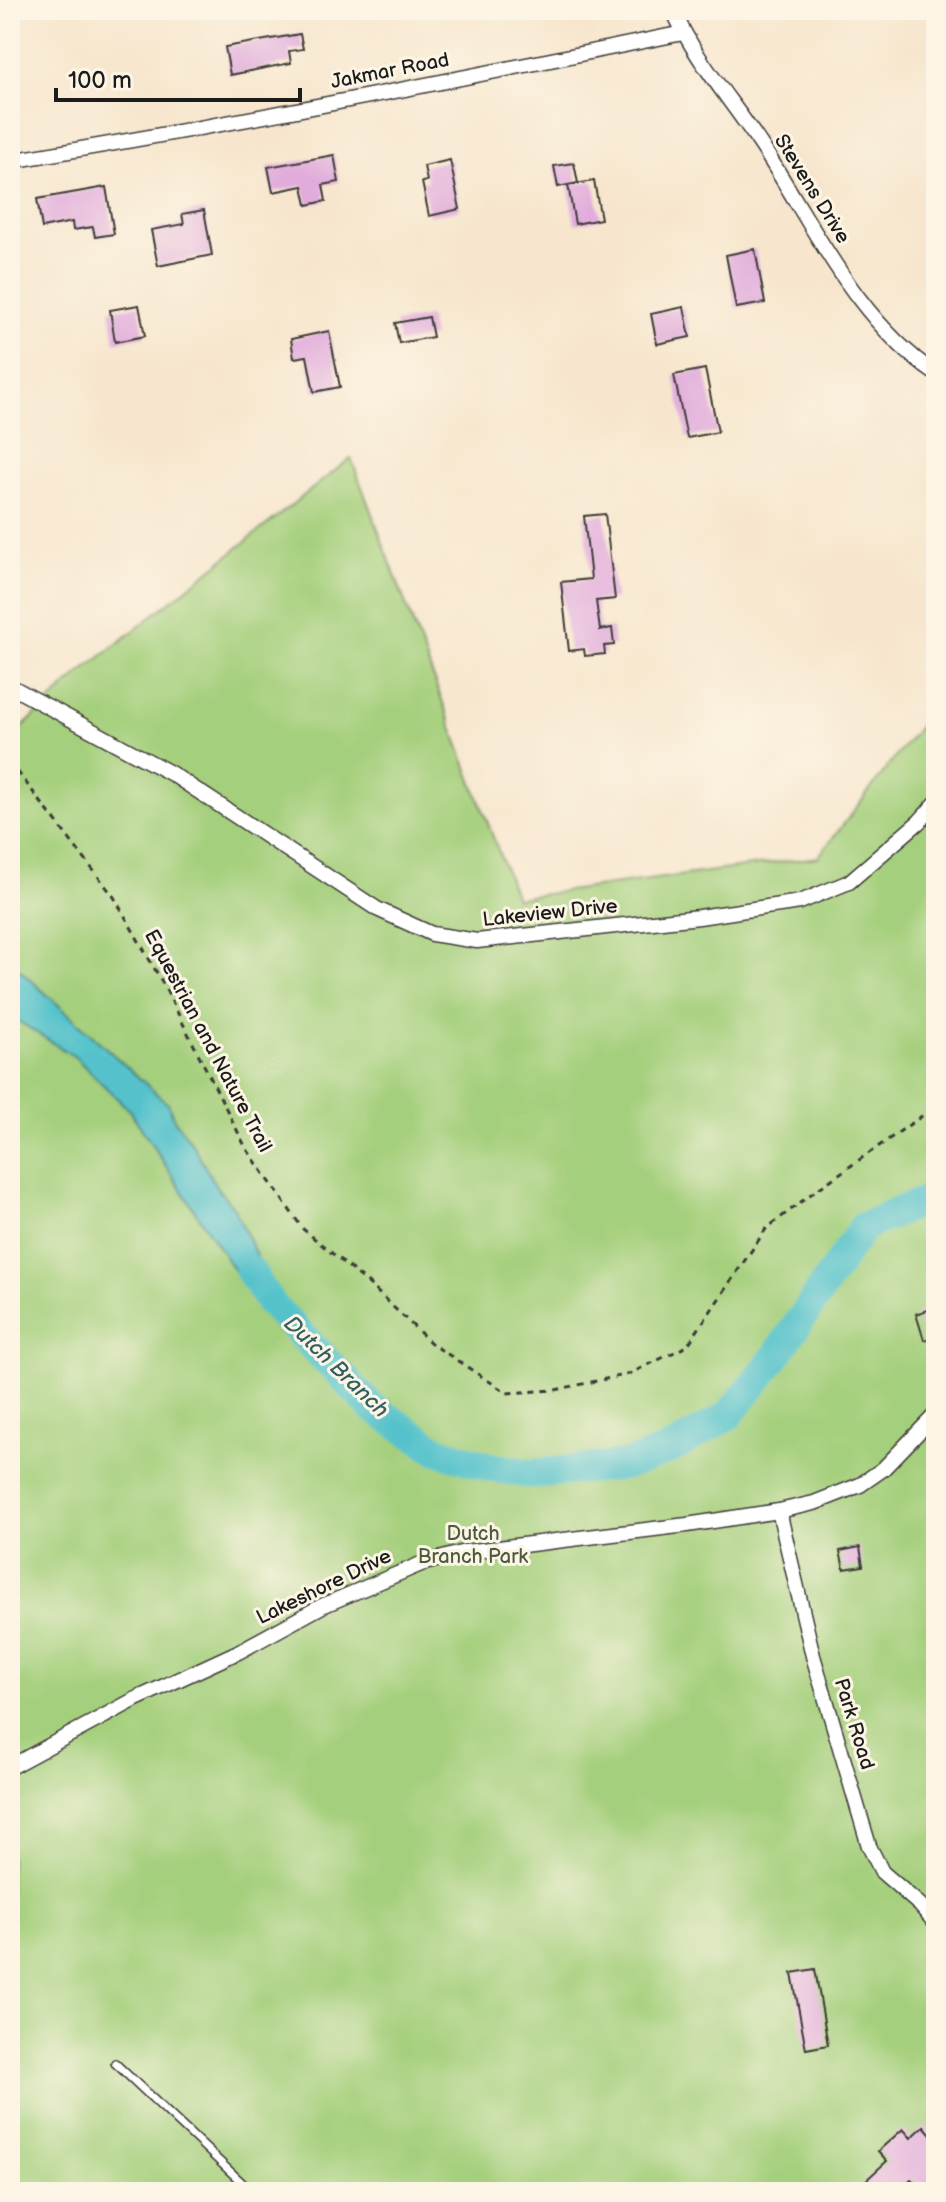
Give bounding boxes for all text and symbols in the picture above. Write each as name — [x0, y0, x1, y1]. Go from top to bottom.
street label: Jakmar Road — [329, 48, 451, 94]
scale bar — [56, 52, 300, 102]
text: 100 m — [68, 66, 132, 95]
street label: Stevens Drive — [769, 130, 855, 248]
street label: Lakeview Drive — [481, 894, 619, 932]
street label: Equestrian and Nature Trail — [139, 926, 277, 1156]
water label: Dutch Branch — [278, 1310, 394, 1424]
park label: Dutch Branch Park — [418, 1522, 528, 1569]
street label: Lakeshore Drive — [253, 1544, 395, 1630]
street label: Park Road — [829, 1676, 879, 1772]

